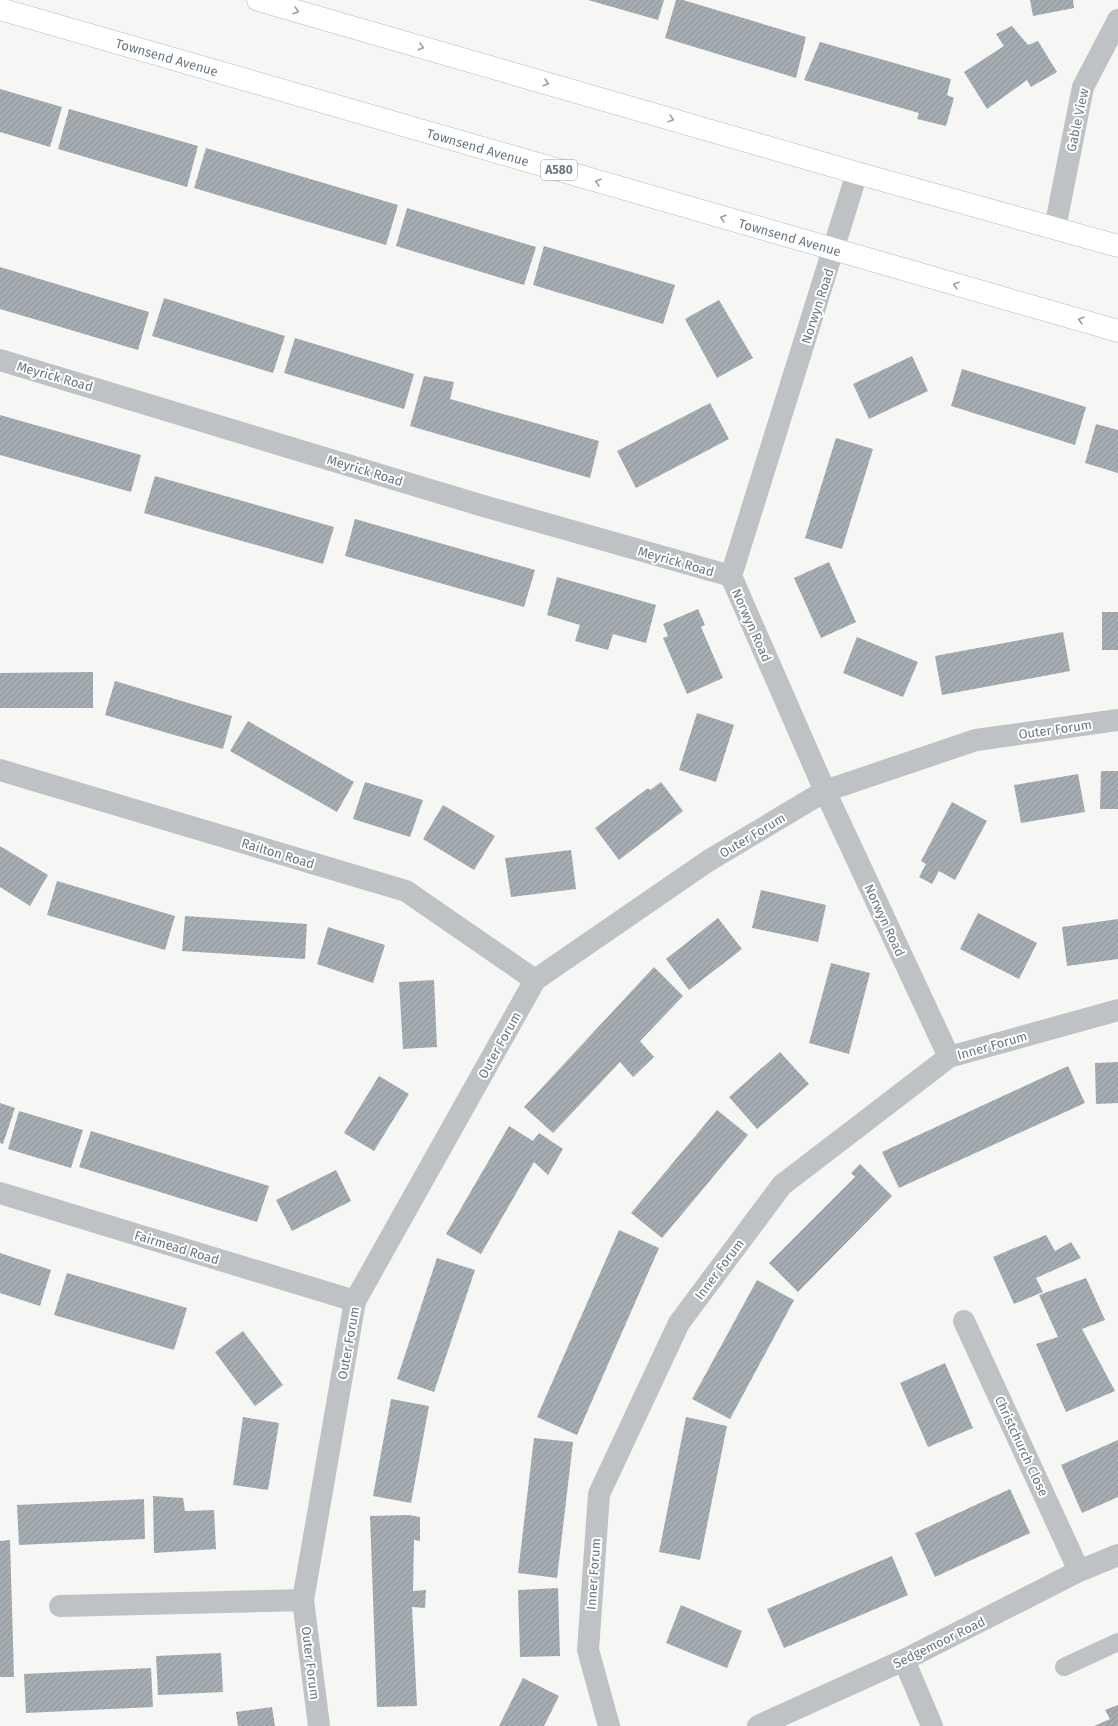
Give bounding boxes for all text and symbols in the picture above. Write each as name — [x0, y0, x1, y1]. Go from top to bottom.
one-way arrow — [292, 6, 299, 15]
street label: Townsend Avenue — [114, 36, 220, 79]
one-way arrow — [417, 42, 424, 51]
one-way arrow — [542, 78, 549, 87]
street label: Gable View — [1063, 86, 1092, 153]
one-way arrow — [667, 114, 674, 123]
street label: Townsend Avenue — [425, 126, 531, 169]
road number: A580 — [541, 160, 577, 180]
one-way arrow — [595, 178, 601, 186]
one-way arrow — [720, 214, 727, 223]
street label: Townsend Avenue — [737, 216, 843, 259]
street label: Norwyn Road — [798, 267, 837, 346]
one-way arrow — [952, 281, 959, 289]
one-way arrow — [1077, 316, 1084, 325]
street label: Meyrick Road — [15, 358, 95, 395]
street label: Meyrick Road — [325, 452, 405, 489]
street label: Meyrick Road — [636, 543, 716, 580]
street label: Norwyn Road — [729, 586, 774, 664]
street label: Outer Forum — [1017, 717, 1093, 742]
street label: Outer Forum — [717, 810, 788, 861]
street label: Railton Road — [240, 835, 316, 872]
street label: Norwyn Road — [861, 882, 908, 959]
street label: Outer Forum — [475, 1009, 524, 1081]
street label: Inner Forum — [956, 1028, 1029, 1063]
street label: Fairmead Road — [133, 1227, 221, 1267]
street label: Inner Forum — [692, 1236, 747, 1303]
street label: Outer Forum — [335, 1305, 362, 1381]
street label: Christchurch Close — [992, 1394, 1051, 1499]
street label: Inner Forum — [584, 1538, 603, 1610]
street label: Sedgemoor Road — [891, 1614, 988, 1671]
street label: Outer Forum — [299, 1625, 322, 1701]

